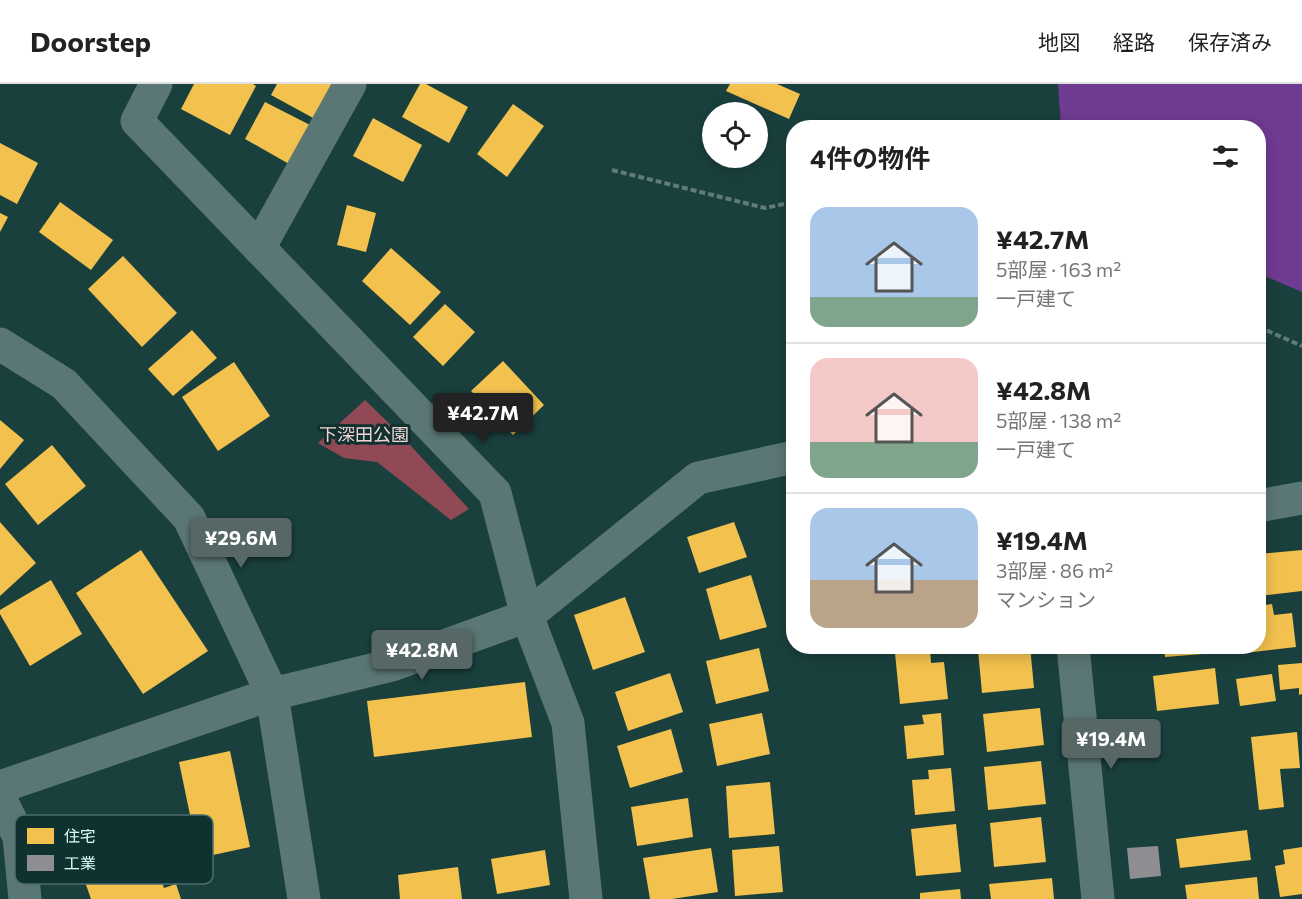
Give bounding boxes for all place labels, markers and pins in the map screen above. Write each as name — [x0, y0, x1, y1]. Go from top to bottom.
pin: ¥42.7M — [434, 393, 532, 444]
pin: ¥29.6M — [192, 518, 290, 569]
pin: ¥42.8M — [373, 630, 471, 681]
pin: ¥19.4M — [1062, 719, 1160, 770]

